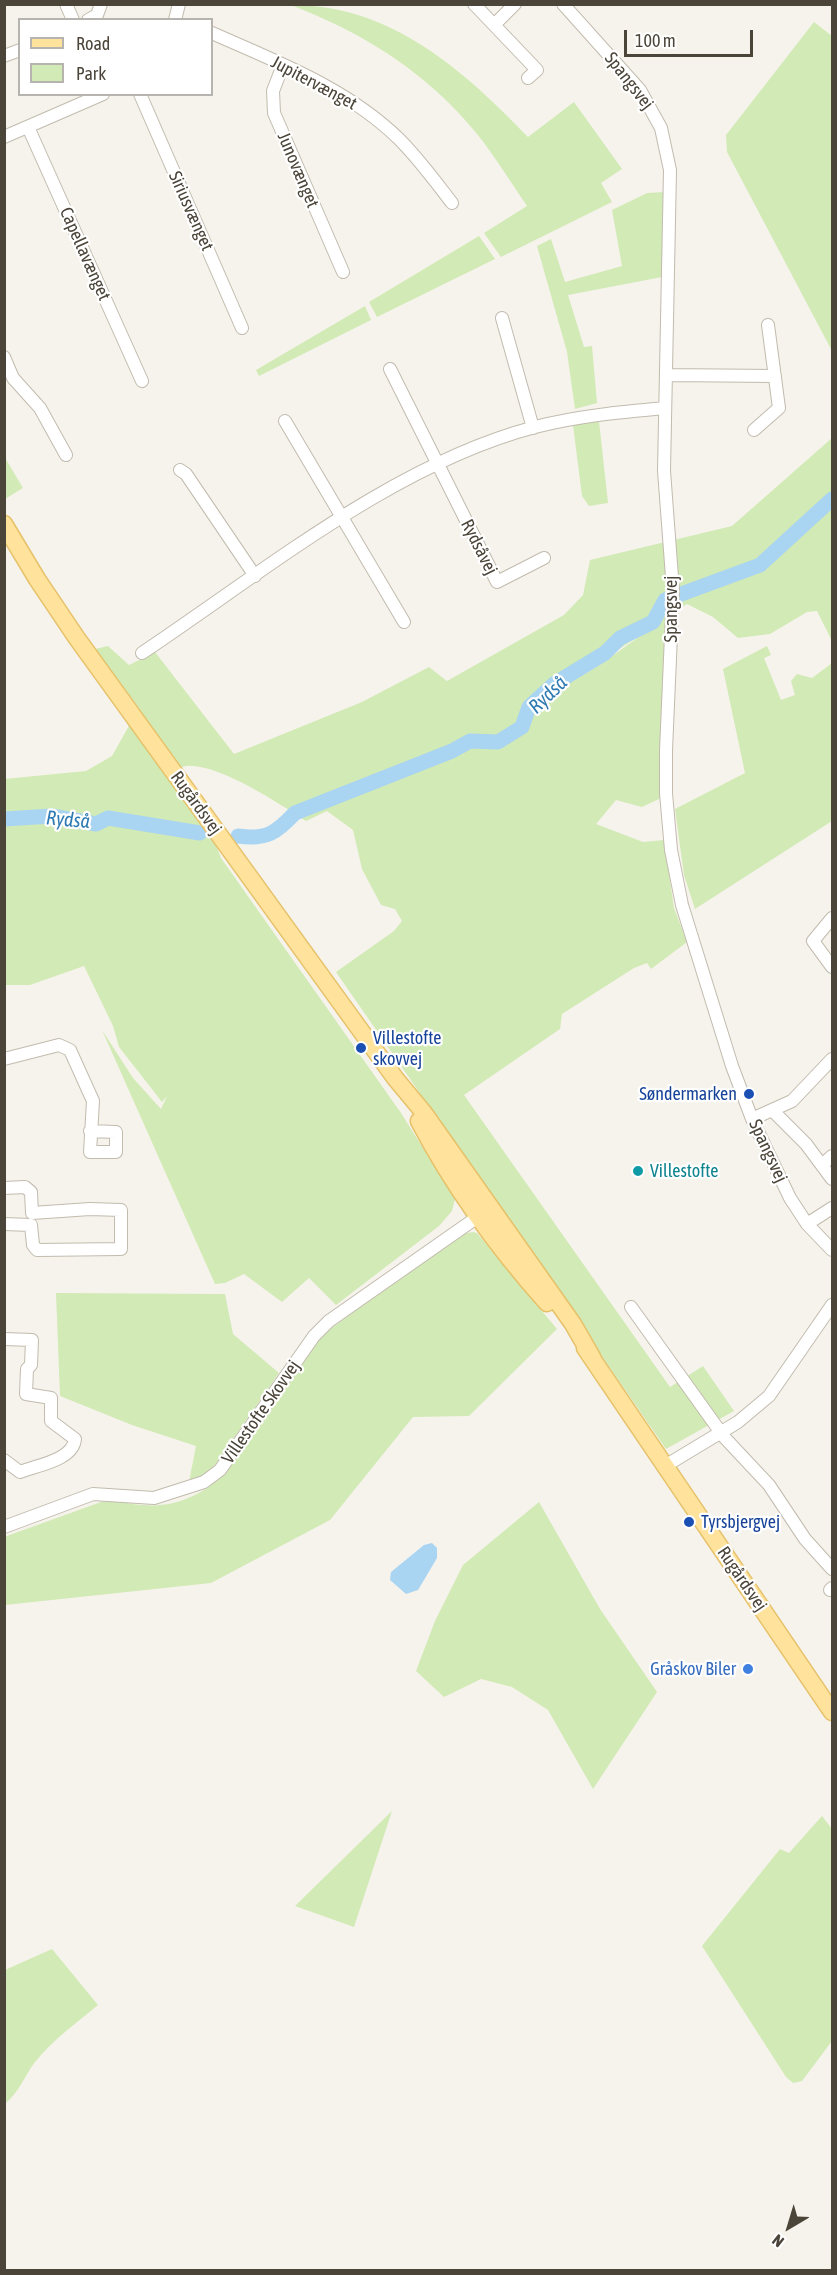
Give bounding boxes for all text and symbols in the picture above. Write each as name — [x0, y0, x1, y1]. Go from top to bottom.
legend — [18, 18, 213, 96]
scale bar — [627, 18, 756, 56]
text: 100 m — [635, 30, 676, 51]
text: Road — [76, 33, 110, 54]
street label: Spangsvej — [600, 48, 658, 114]
street label: Jupitervænget — [267, 51, 361, 115]
text: Park — [76, 63, 106, 84]
street label: Junovænget — [272, 129, 324, 211]
street label: Siriusvænget — [164, 168, 218, 254]
street label: Capellavænget — [55, 204, 115, 304]
street label: Rydsåvej — [456, 516, 502, 578]
street label: Spangsvej — [660, 576, 682, 642]
water label: Rydså — [524, 671, 572, 719]
street label: Rugårdsvej — [166, 767, 226, 839]
water label: Rydså — [45, 806, 91, 834]
place label: Villestofte skovvej — [373, 1027, 441, 1070]
marker: Villestofte skovvej — [354, 1041, 368, 1055]
place label: Søndermarken — [639, 1083, 737, 1105]
marker: Søndermarken — [742, 1087, 756, 1101]
street label: Spangsvej — [744, 1116, 792, 1186]
place label: Villestofte — [650, 1160, 718, 1182]
marker: Villestofte — [631, 1164, 645, 1178]
street label: Villestofte Skovvej — [217, 1356, 305, 1468]
place label: Tyrsbjergvej — [701, 1511, 780, 1533]
marker: Tyrsbjergvej — [682, 1515, 696, 1529]
street label: Rugårdsvej — [713, 1543, 771, 1615]
place label: Gråskov Biler — [650, 1658, 736, 1680]
marker: Gråskov Biler — [741, 1662, 755, 1676]
north arrow — [759, 2197, 819, 2257]
text: N — [769, 2231, 787, 2251]

